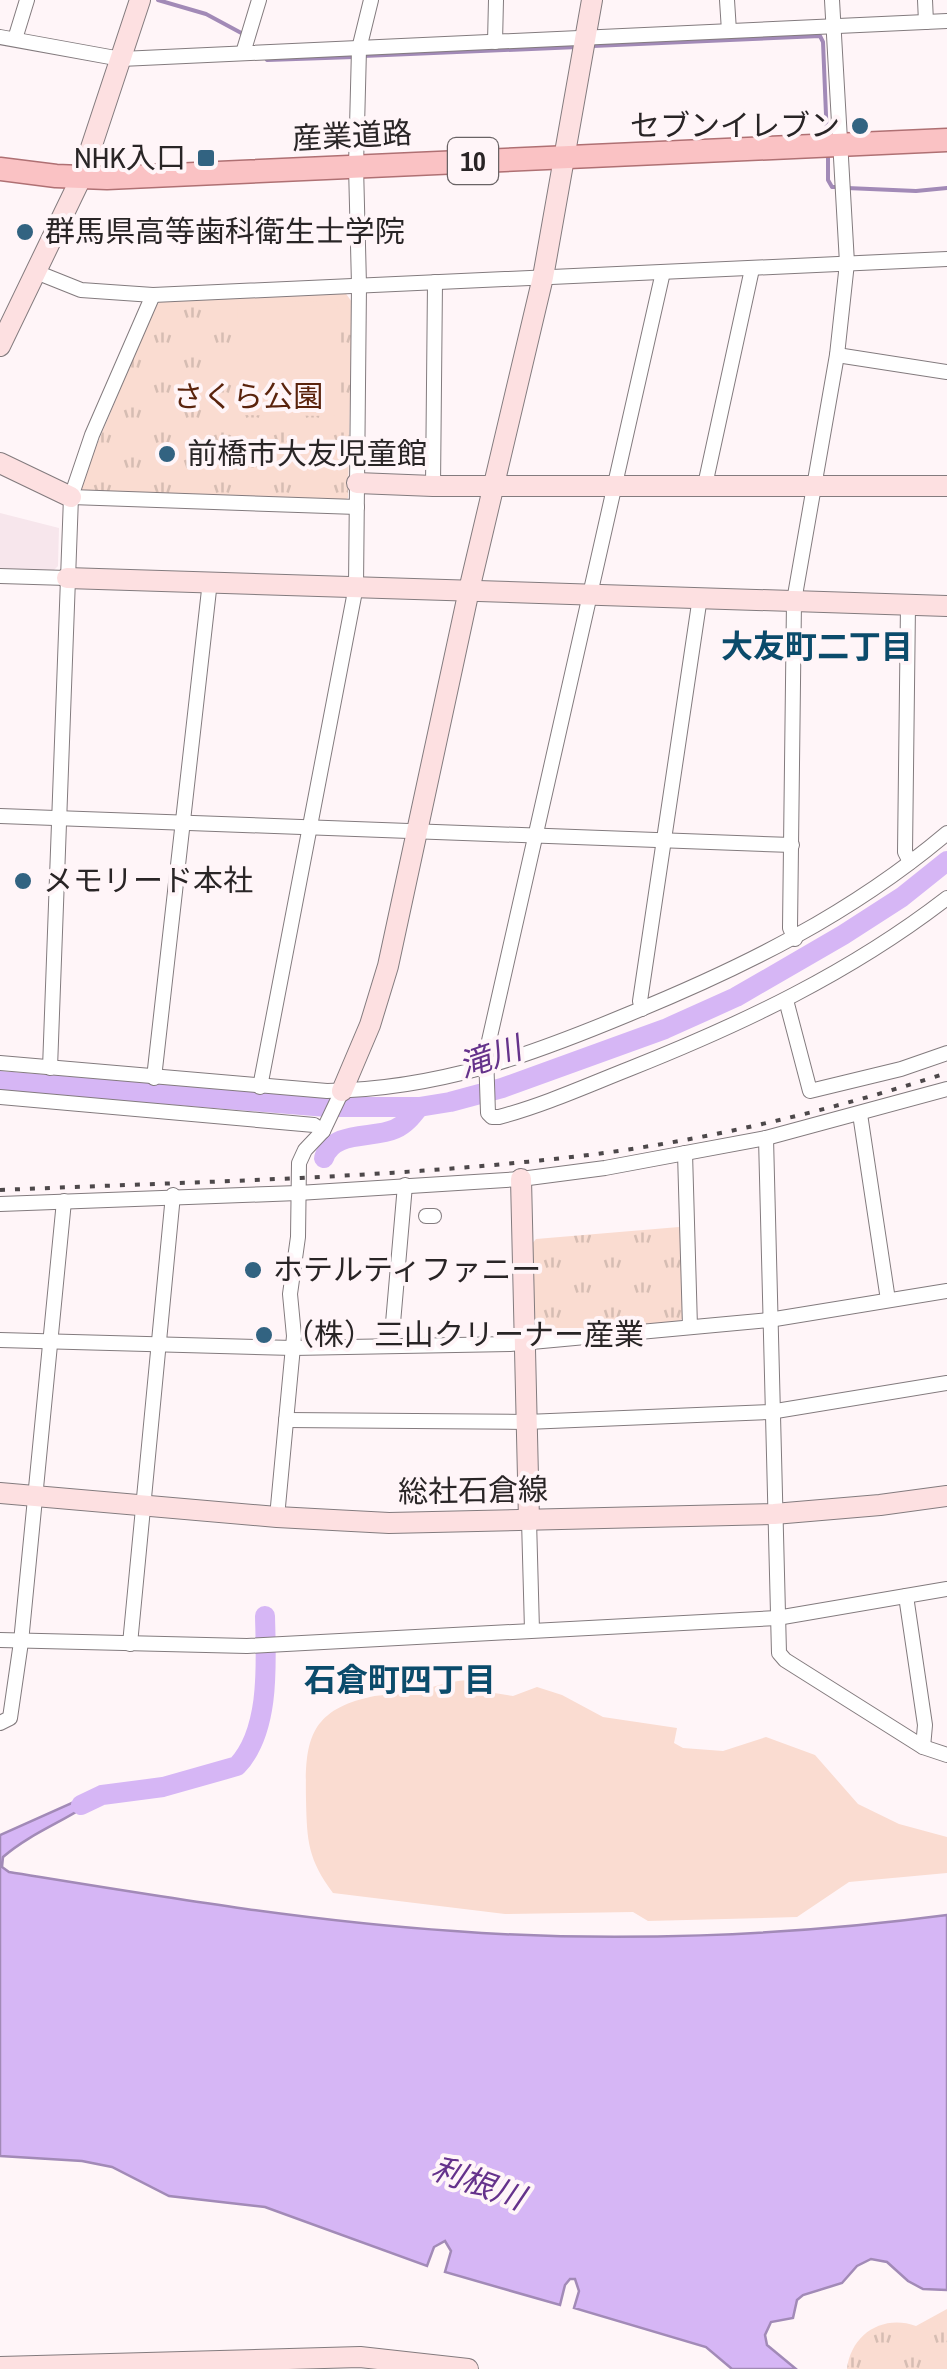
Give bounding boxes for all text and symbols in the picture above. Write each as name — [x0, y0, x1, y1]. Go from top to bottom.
place label: セブンイレブン — [630, 105, 840, 145]
street label: 産業道路 — [291, 112, 413, 158]
marker: セブンイレブン — [849, 115, 871, 137]
place label: NHK入口 — [74, 137, 186, 177]
road number: 10 — [448, 138, 498, 184]
marker: NHK入口 — [195, 147, 217, 169]
place label: 群馬県高等歯科衛生士学院 — [45, 211, 405, 251]
marker: 群馬県高等歯科衛生士学院 — [14, 221, 36, 243]
park label: さくら公園 — [173, 376, 323, 416]
place label: 前橋市大友児童館 — [187, 433, 427, 473]
marker: 前橋市大友児童館 — [156, 443, 178, 465]
district label: 大友町二丁目 — [721, 625, 913, 668]
place label: メモリード本社 — [43, 860, 253, 900]
marker: メモリード本社 — [12, 870, 34, 892]
water label: 滝川 — [453, 1025, 530, 1087]
place label: ホテルティファニー — [273, 1249, 541, 1289]
marker: ホテルティファニー — [242, 1259, 264, 1281]
place label: （株）三山クリーナー産業 — [284, 1314, 644, 1354]
marker: （株）三山クリーナー産業 — [253, 1324, 275, 1346]
street label: 総社石倉線 — [398, 1469, 548, 1511]
district label: 石倉町四丁目 — [304, 1658, 496, 1701]
water label: 利根川 — [426, 2146, 533, 2220]

